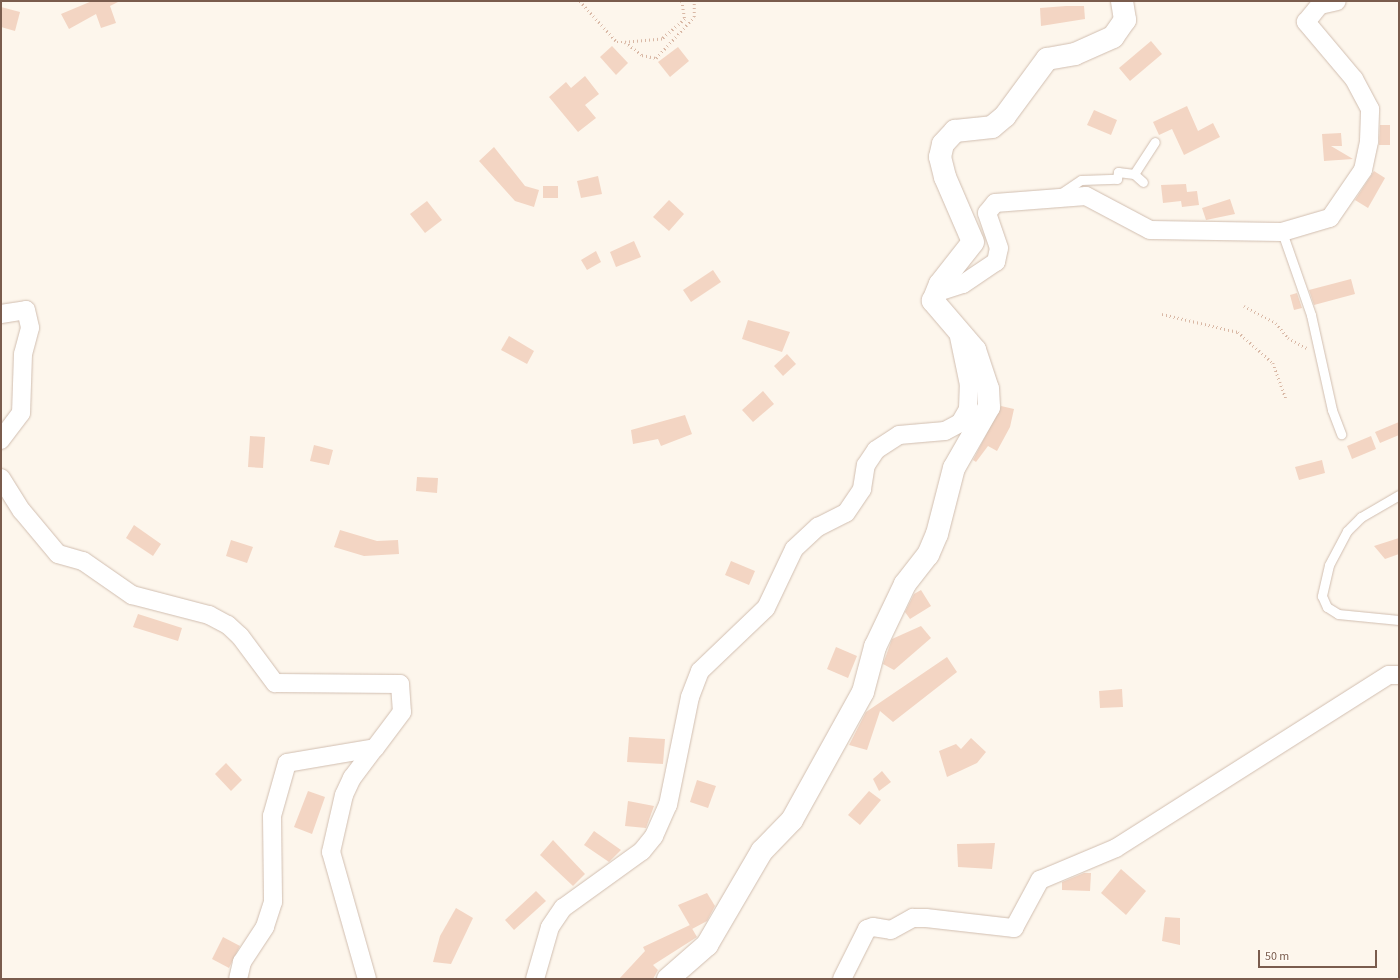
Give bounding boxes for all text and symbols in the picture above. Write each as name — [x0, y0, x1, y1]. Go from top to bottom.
scale bar — [1260, 942, 1379, 968]
text: 50 m — [1265, 948, 1289, 965]

